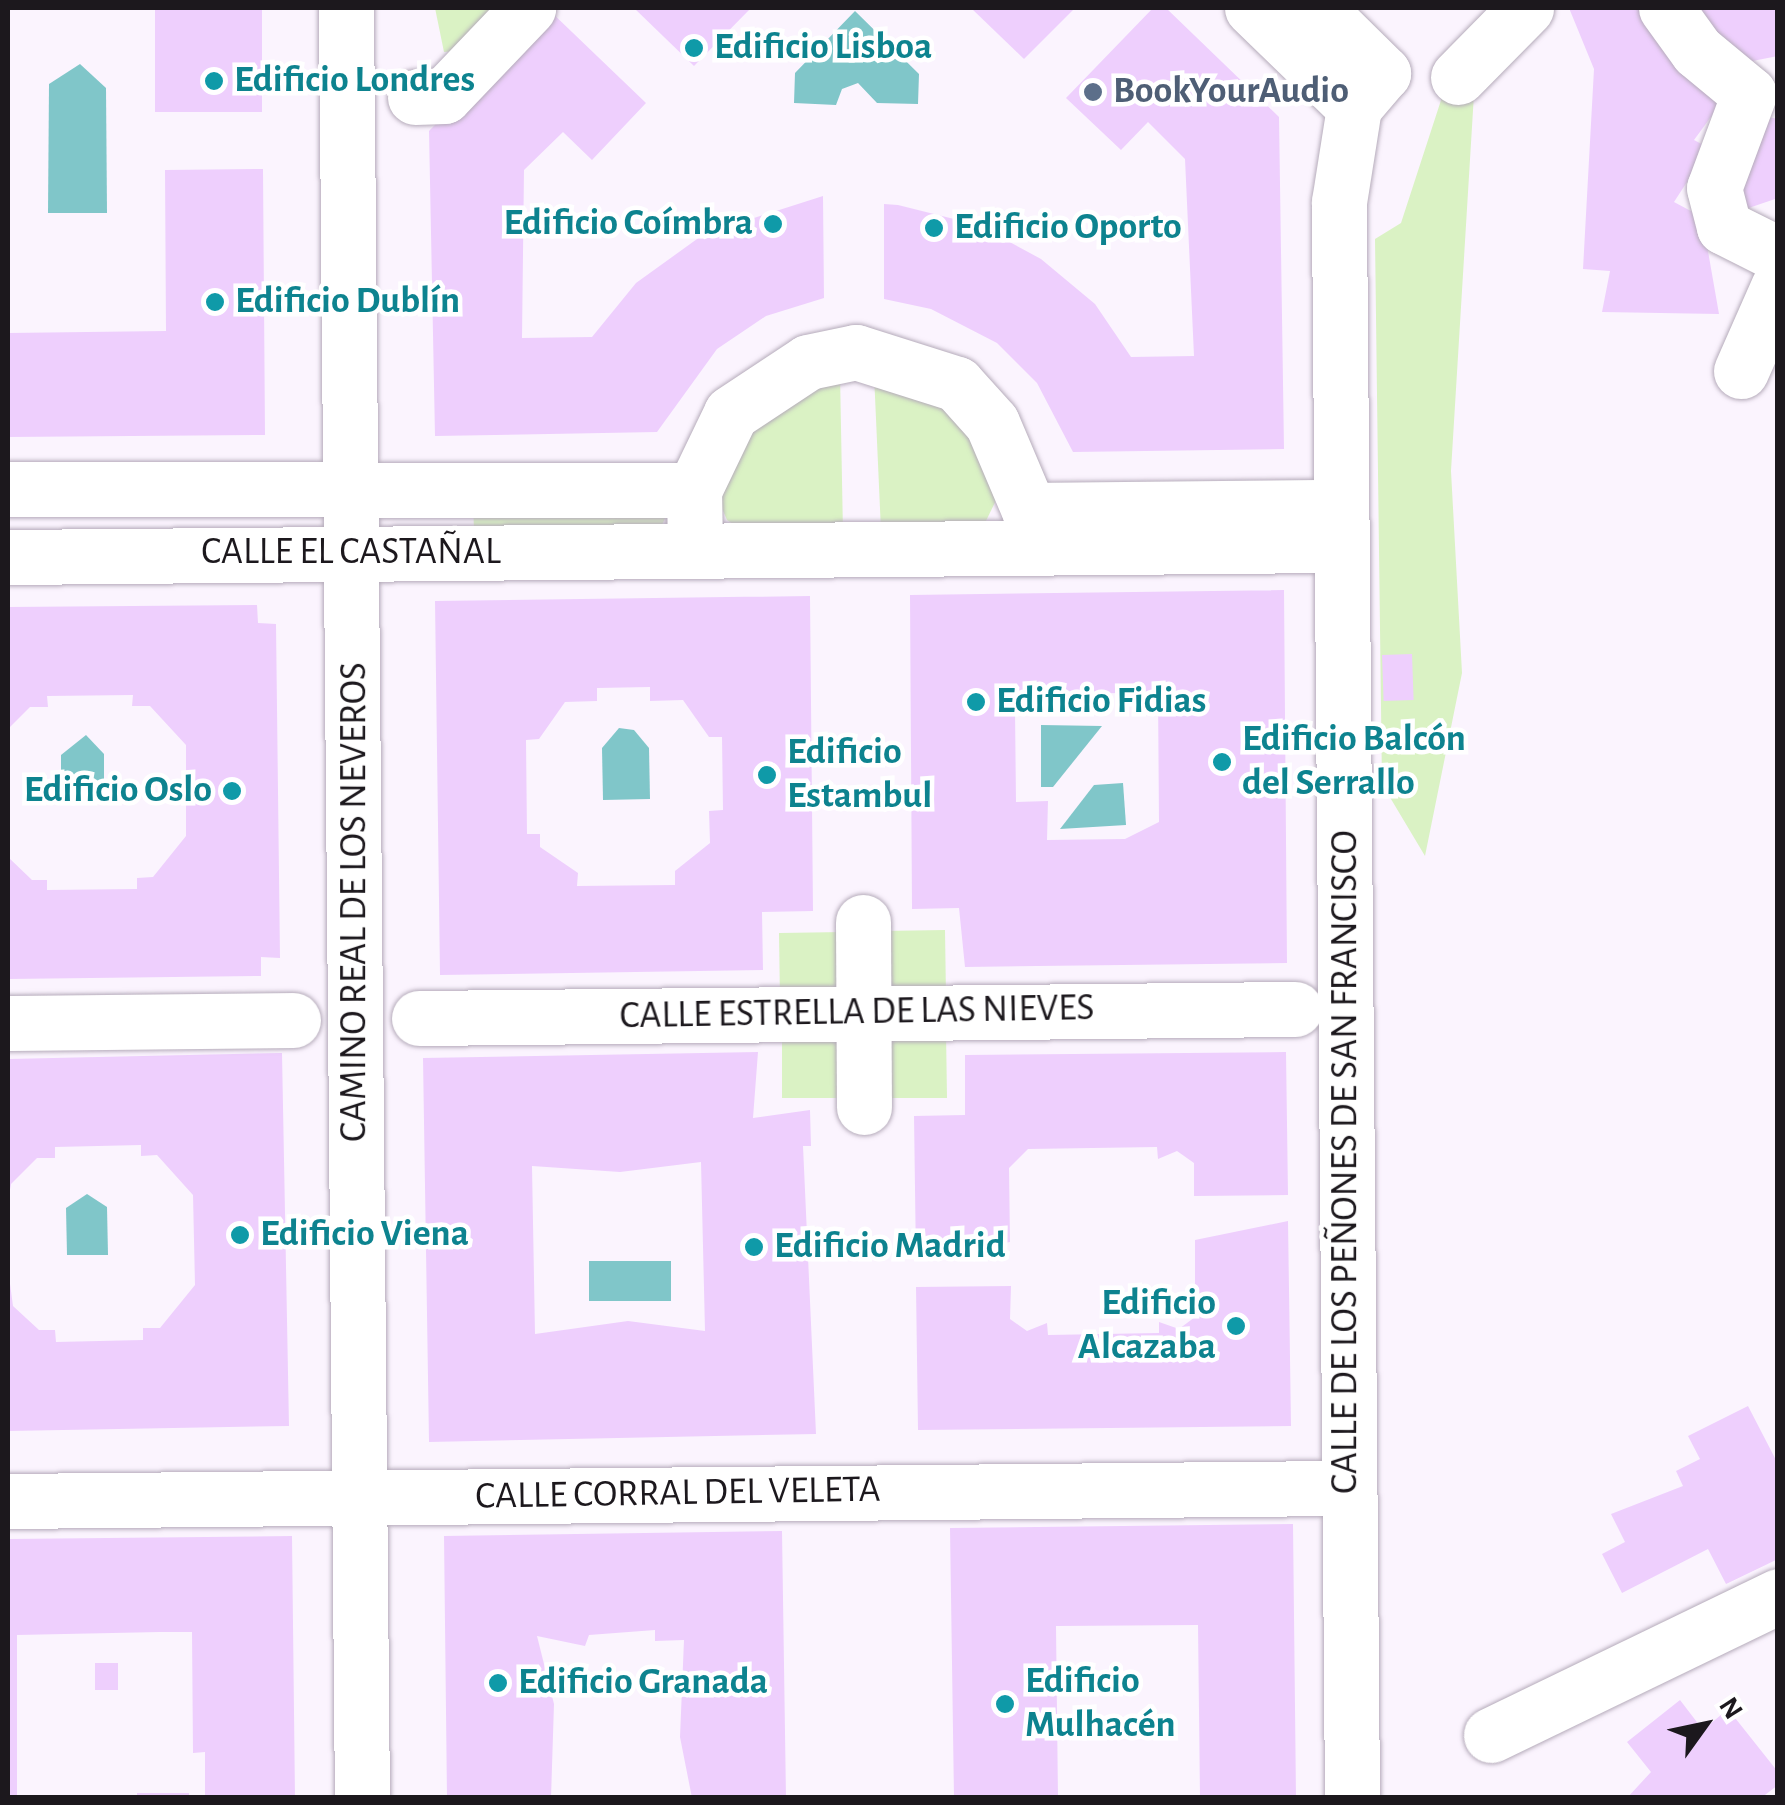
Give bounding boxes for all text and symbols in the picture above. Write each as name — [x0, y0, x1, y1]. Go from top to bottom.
place label: Edificio Lisboa — [714, 25, 932, 71]
marker: Edificio Lisboa — [683, 37, 705, 59]
place label: Edificio Londres — [234, 58, 475, 104]
place label: BookYourAudio — [1113, 69, 1349, 115]
marker: Edificio Londres — [203, 70, 225, 92]
marker: BookYourAudio — [1082, 81, 1104, 103]
place label: Edificio Coímbra — [503, 201, 753, 247]
place label: Edificio Oporto — [954, 205, 1182, 251]
marker: Edificio Coímbra — [762, 213, 784, 235]
marker: Edificio Oporto — [923, 217, 945, 239]
place label: Edificio Dublín — [235, 279, 460, 325]
marker: Edificio Dublín — [204, 291, 226, 313]
street label: CALLE EL CASTAÑAL — [201, 530, 501, 576]
street label: CAMINO REAL DE LOS NEVEROS — [332, 662, 378, 1142]
place label: Edificio Fidias — [996, 679, 1206, 725]
marker: Edificio Fidias — [965, 691, 987, 713]
place label: Edificio Balcón del Serrallo — [1242, 717, 1466, 806]
place label: Edificio Estambul — [787, 730, 932, 819]
marker: Edificio Balcón del Serrallo — [1211, 751, 1233, 773]
marker: Edificio Estambul — [756, 764, 778, 786]
place label: Edificio Oslo — [24, 768, 212, 814]
marker: Edificio Oslo — [221, 780, 243, 802]
street label: CALLE DE LOS PEÑONES DE SAN FRANCISCO — [1323, 830, 1369, 1494]
street label: CALLE ESTRELLA DE LAS NIEVES — [619, 986, 1095, 1040]
place label: Edificio Viena — [260, 1212, 469, 1258]
marker: Edificio Viena — [229, 1224, 251, 1246]
place label: Edificio Madrid — [774, 1224, 1006, 1270]
marker: Edificio Madrid — [743, 1236, 765, 1258]
place label: Edificio Alcazaba — [1078, 1281, 1216, 1370]
marker: Edificio Alcazaba — [1225, 1315, 1247, 1337]
street label: CALLE CORRAL DEL VELETA — [475, 1468, 881, 1520]
place label: Edificio Mulhacén — [1025, 1659, 1176, 1748]
place label: Edificio Granada — [518, 1660, 768, 1706]
marker: Edificio Granada — [487, 1672, 509, 1694]
north arrow — [1655, 1675, 1755, 1775]
marker: Edificio Mulhacén — [994, 1693, 1016, 1715]
text: N — [1713, 1693, 1747, 1724]

